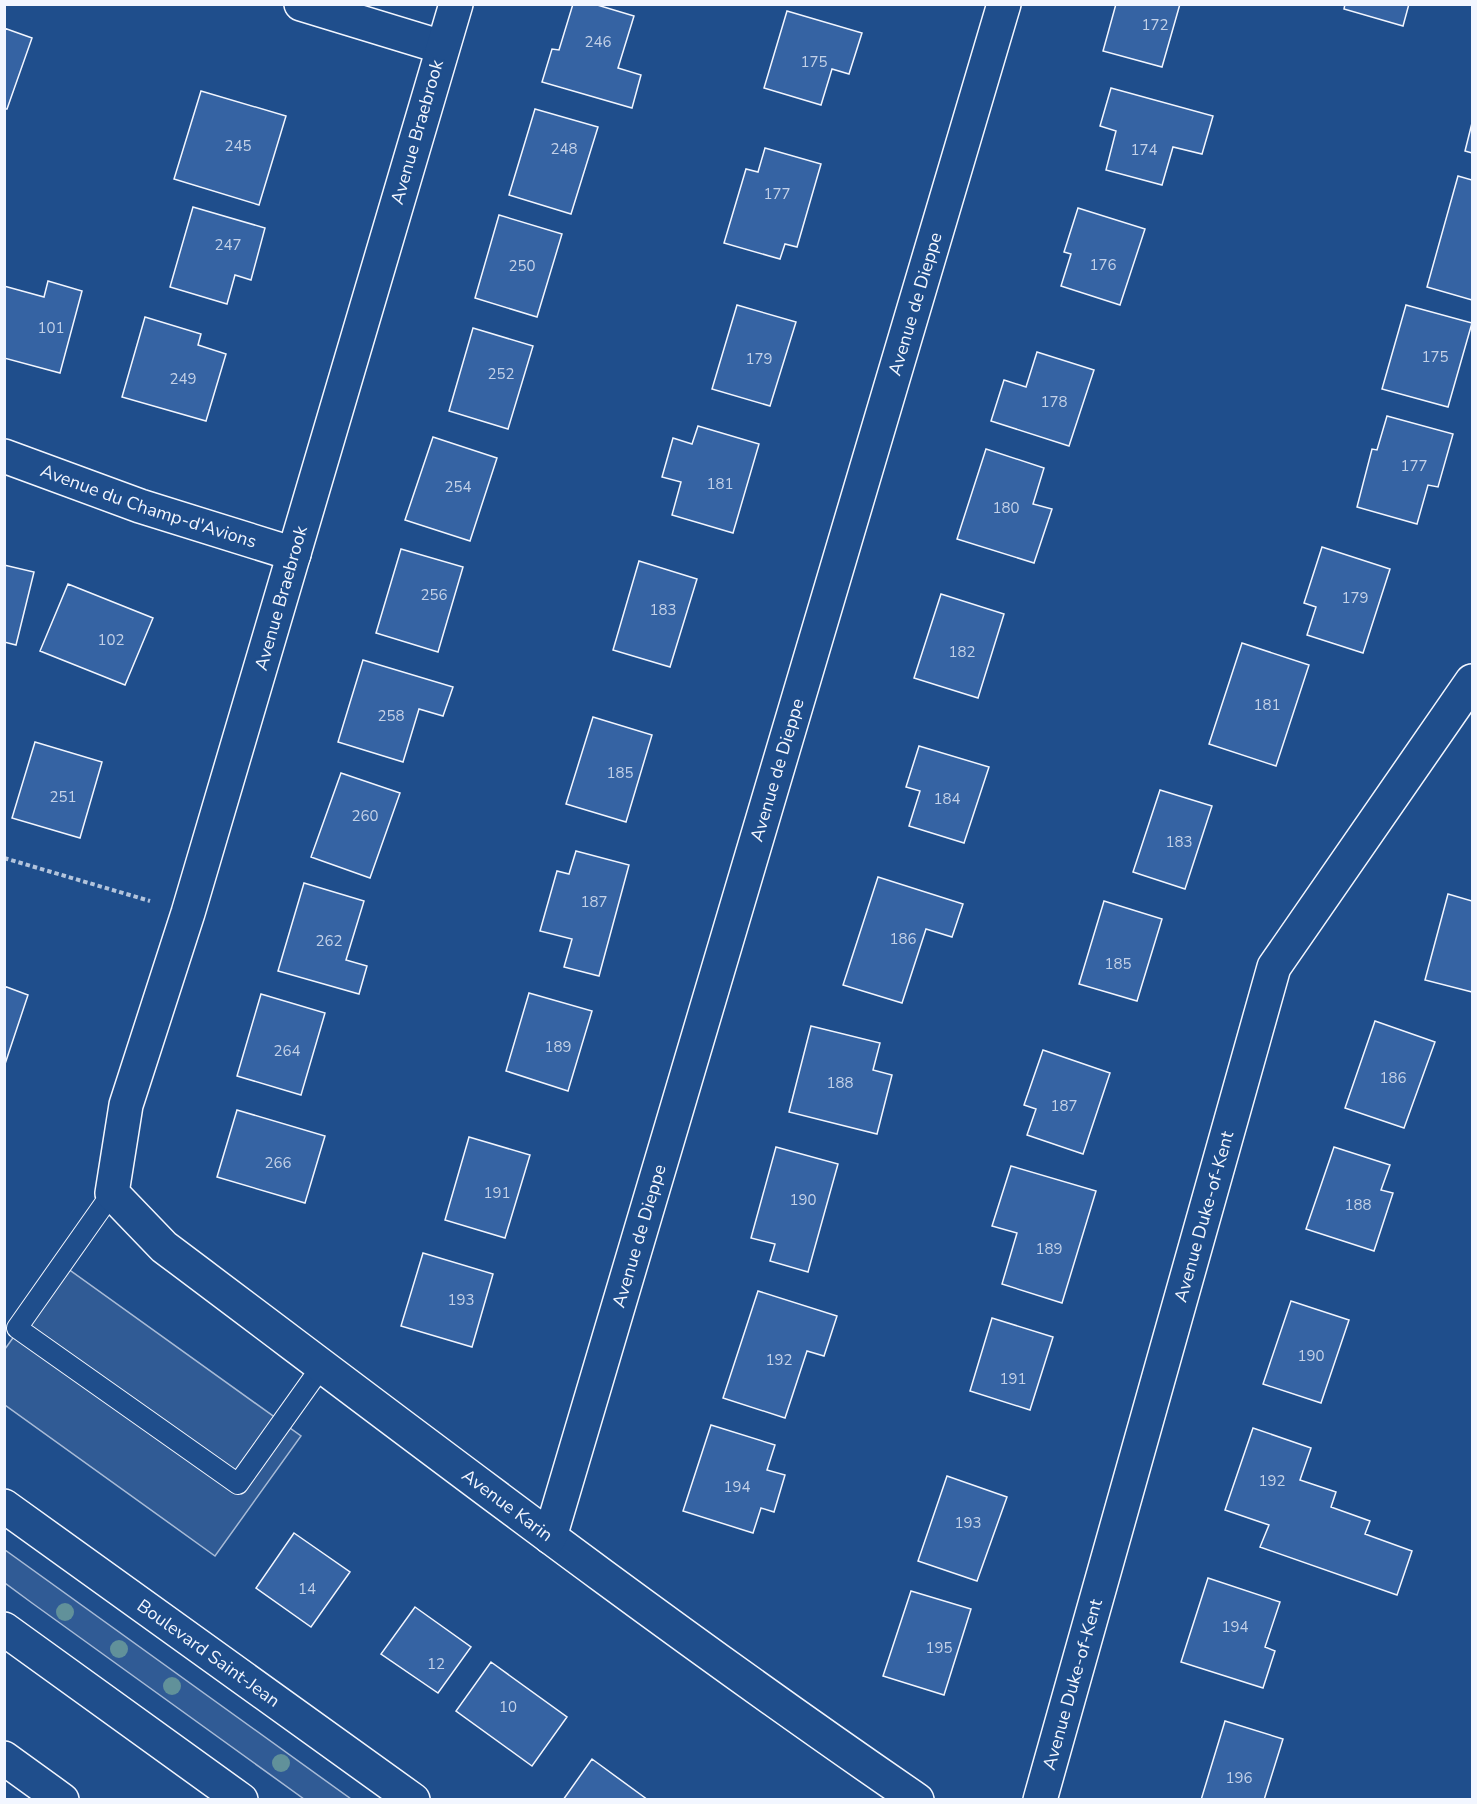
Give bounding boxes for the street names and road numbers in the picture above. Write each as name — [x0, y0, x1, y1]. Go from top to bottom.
street label: Avenue Braebrook — [385, 56, 449, 207]
street label: Avenue de Dieppe — [883, 229, 948, 378]
street label: Avenue du Champ-d'Avions — [37, 458, 260, 554]
street label: Avenue Braebrook — [249, 522, 313, 673]
street label: Avenue de Dieppe — [745, 695, 810, 844]
street label: Avenue Duke-of-Kent — [1168, 1128, 1239, 1305]
street label: Avenue de Dieppe — [607, 1161, 672, 1310]
street label: Avenue Karin — [457, 1463, 558, 1547]
street label: Boulevard Saint-Jean — [132, 1594, 285, 1713]
street label: Avenue Duke-of-Kent — [1037, 1596, 1108, 1773]

